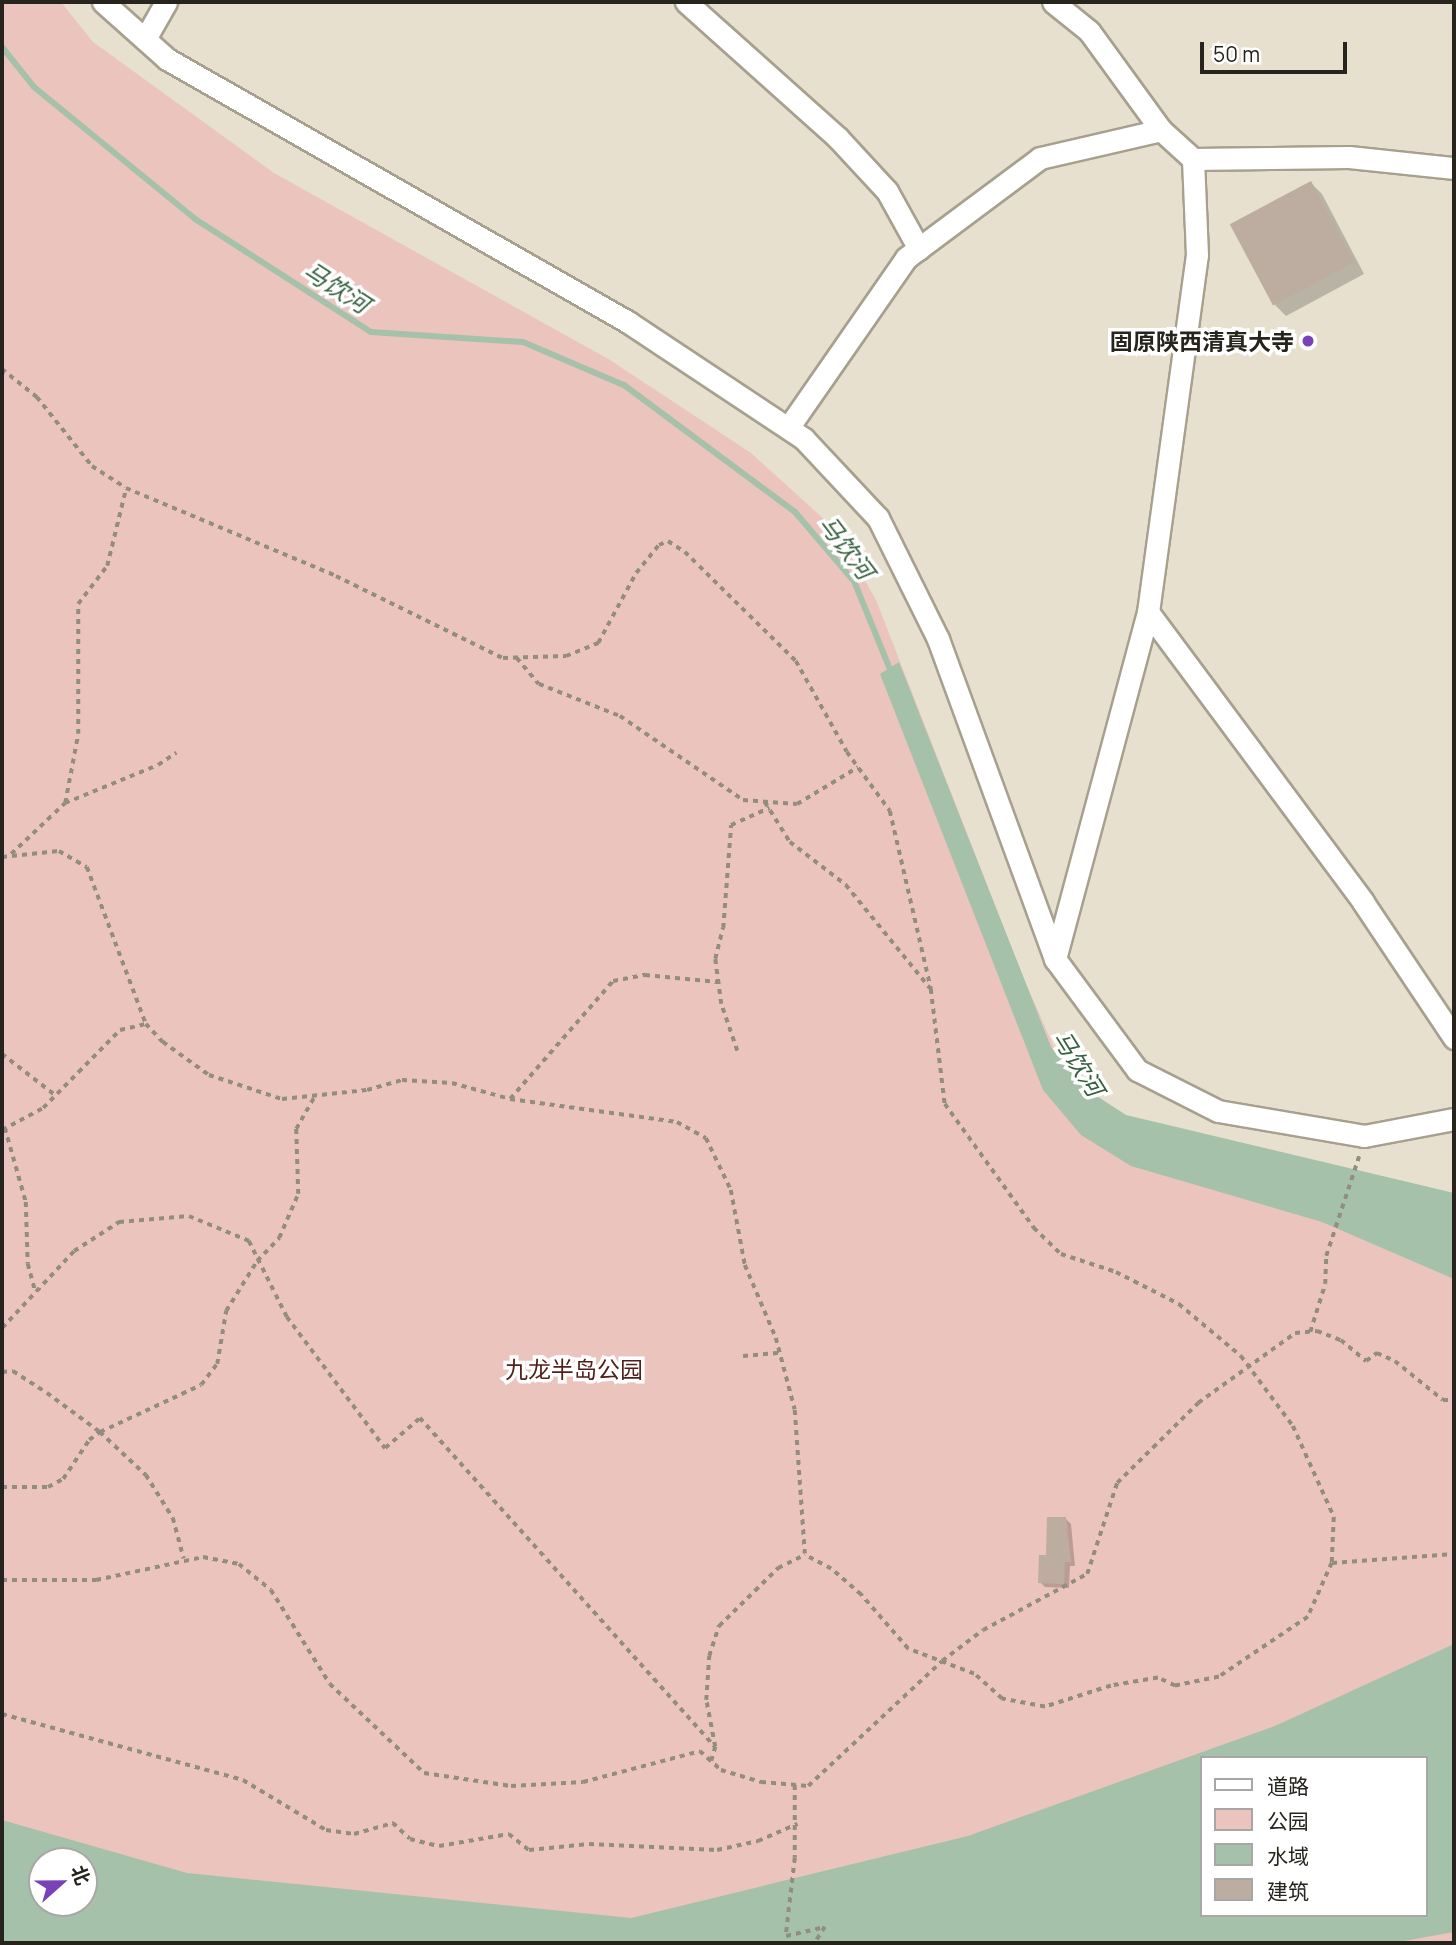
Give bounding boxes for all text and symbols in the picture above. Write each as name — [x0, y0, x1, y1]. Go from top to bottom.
scale bar — [1204, 28, 1351, 72]
text: 50 m — [1213, 40, 1260, 68]
water label: 马饮河 — [299, 255, 375, 319]
place label: 固原陕西清真大寺 — [1110, 327, 1294, 355]
marker: 固原陕西清真大寺 — [1300, 333, 1316, 349]
water label: 马饮河 — [814, 510, 880, 584]
water label: 马饮河 — [1048, 1025, 1110, 1101]
park label: 九龙半岛公园 — [505, 1355, 643, 1383]
legend — [1200, 1756, 1428, 1917]
text: 道路 — [1267, 1772, 1309, 1800]
text: 公园 — [1267, 1807, 1309, 1835]
text: 水域 — [1267, 1842, 1309, 1870]
north arrow — [28, 1847, 98, 1917]
text: 北 — [65, 1862, 96, 1889]
text: 建筑 — [1267, 1877, 1309, 1905]

